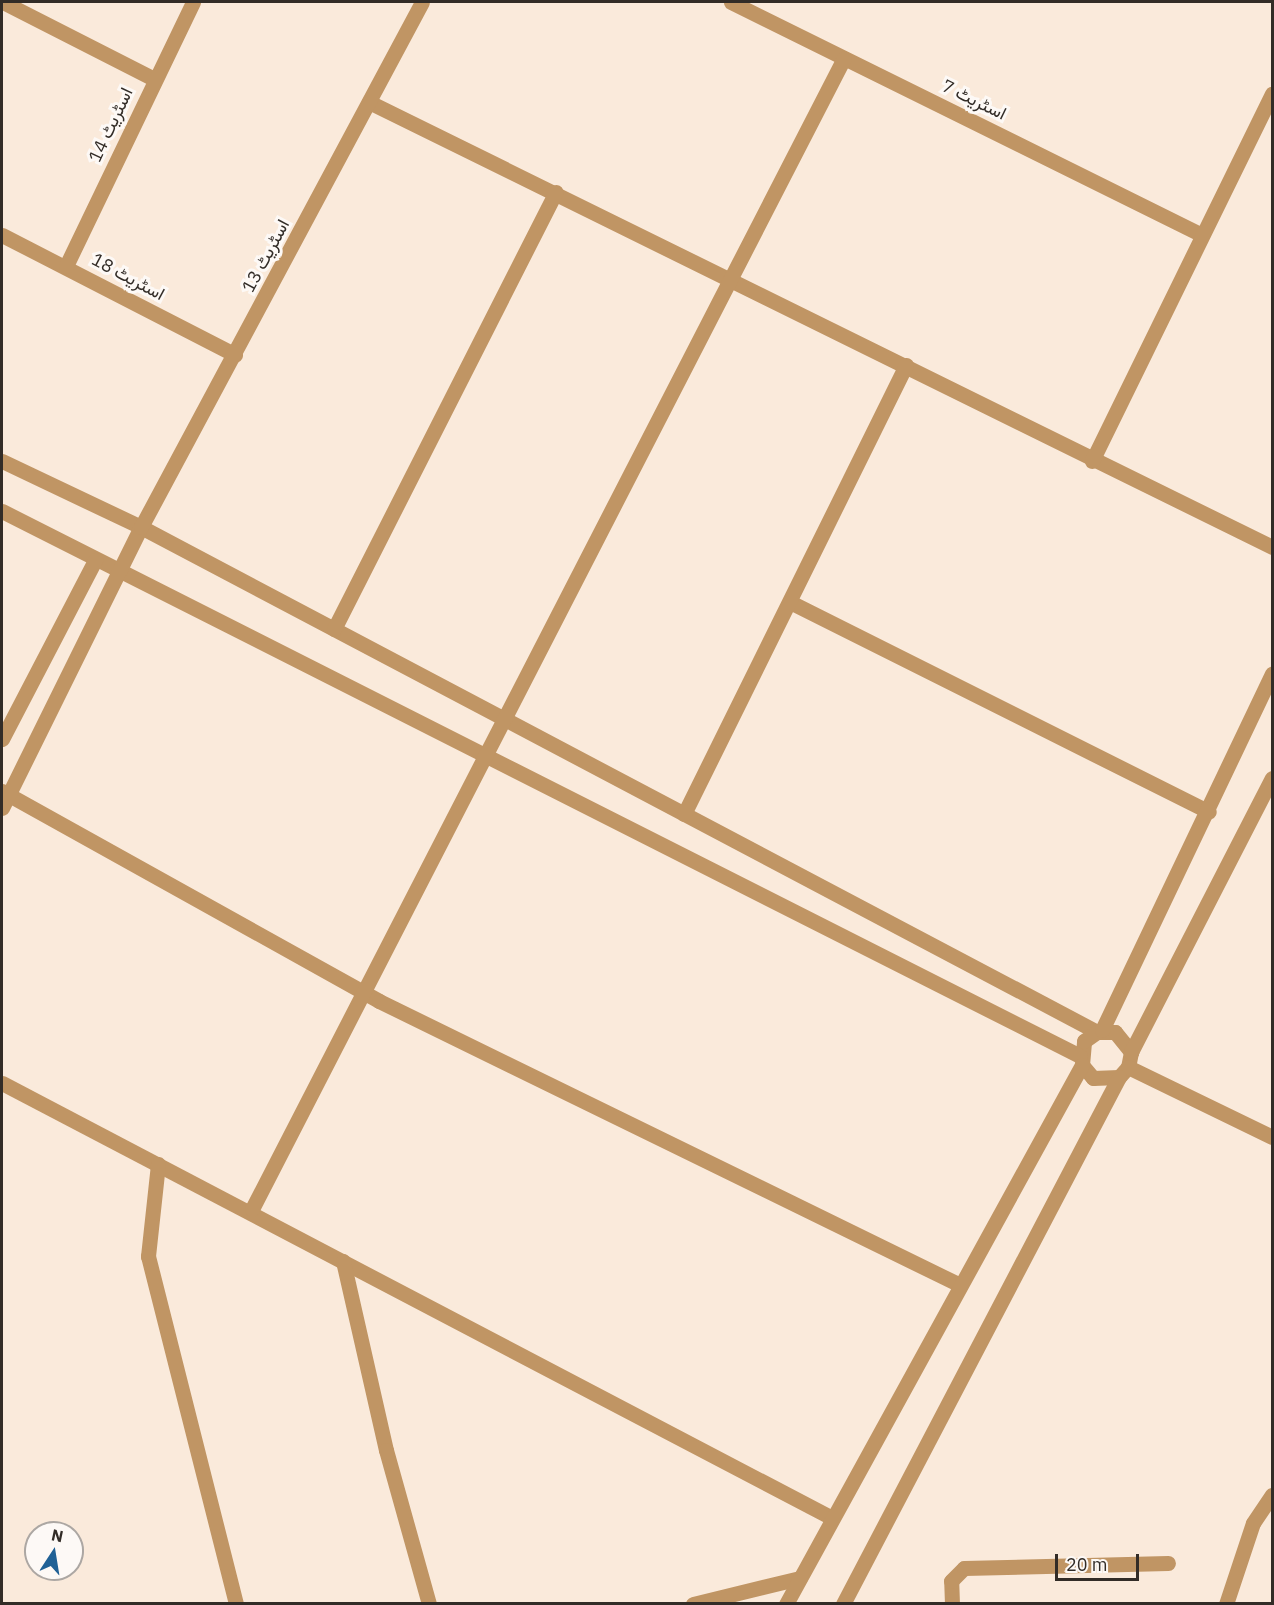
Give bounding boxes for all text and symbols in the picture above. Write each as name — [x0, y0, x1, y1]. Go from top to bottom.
street label: اسٹریٹ 7 — [938, 75, 1010, 125]
street label: اسٹریٹ 14 — [84, 84, 138, 166]
street label: اسٹریٹ 13 — [238, 216, 294, 296]
street label: اسٹریٹ 18 — [88, 249, 168, 305]
north arrow — [24, 1521, 84, 1581]
text: N — [50, 1524, 65, 1546]
scale bar — [1058, 1542, 1142, 1580]
text: 20 m — [1066, 1553, 1108, 1576]

